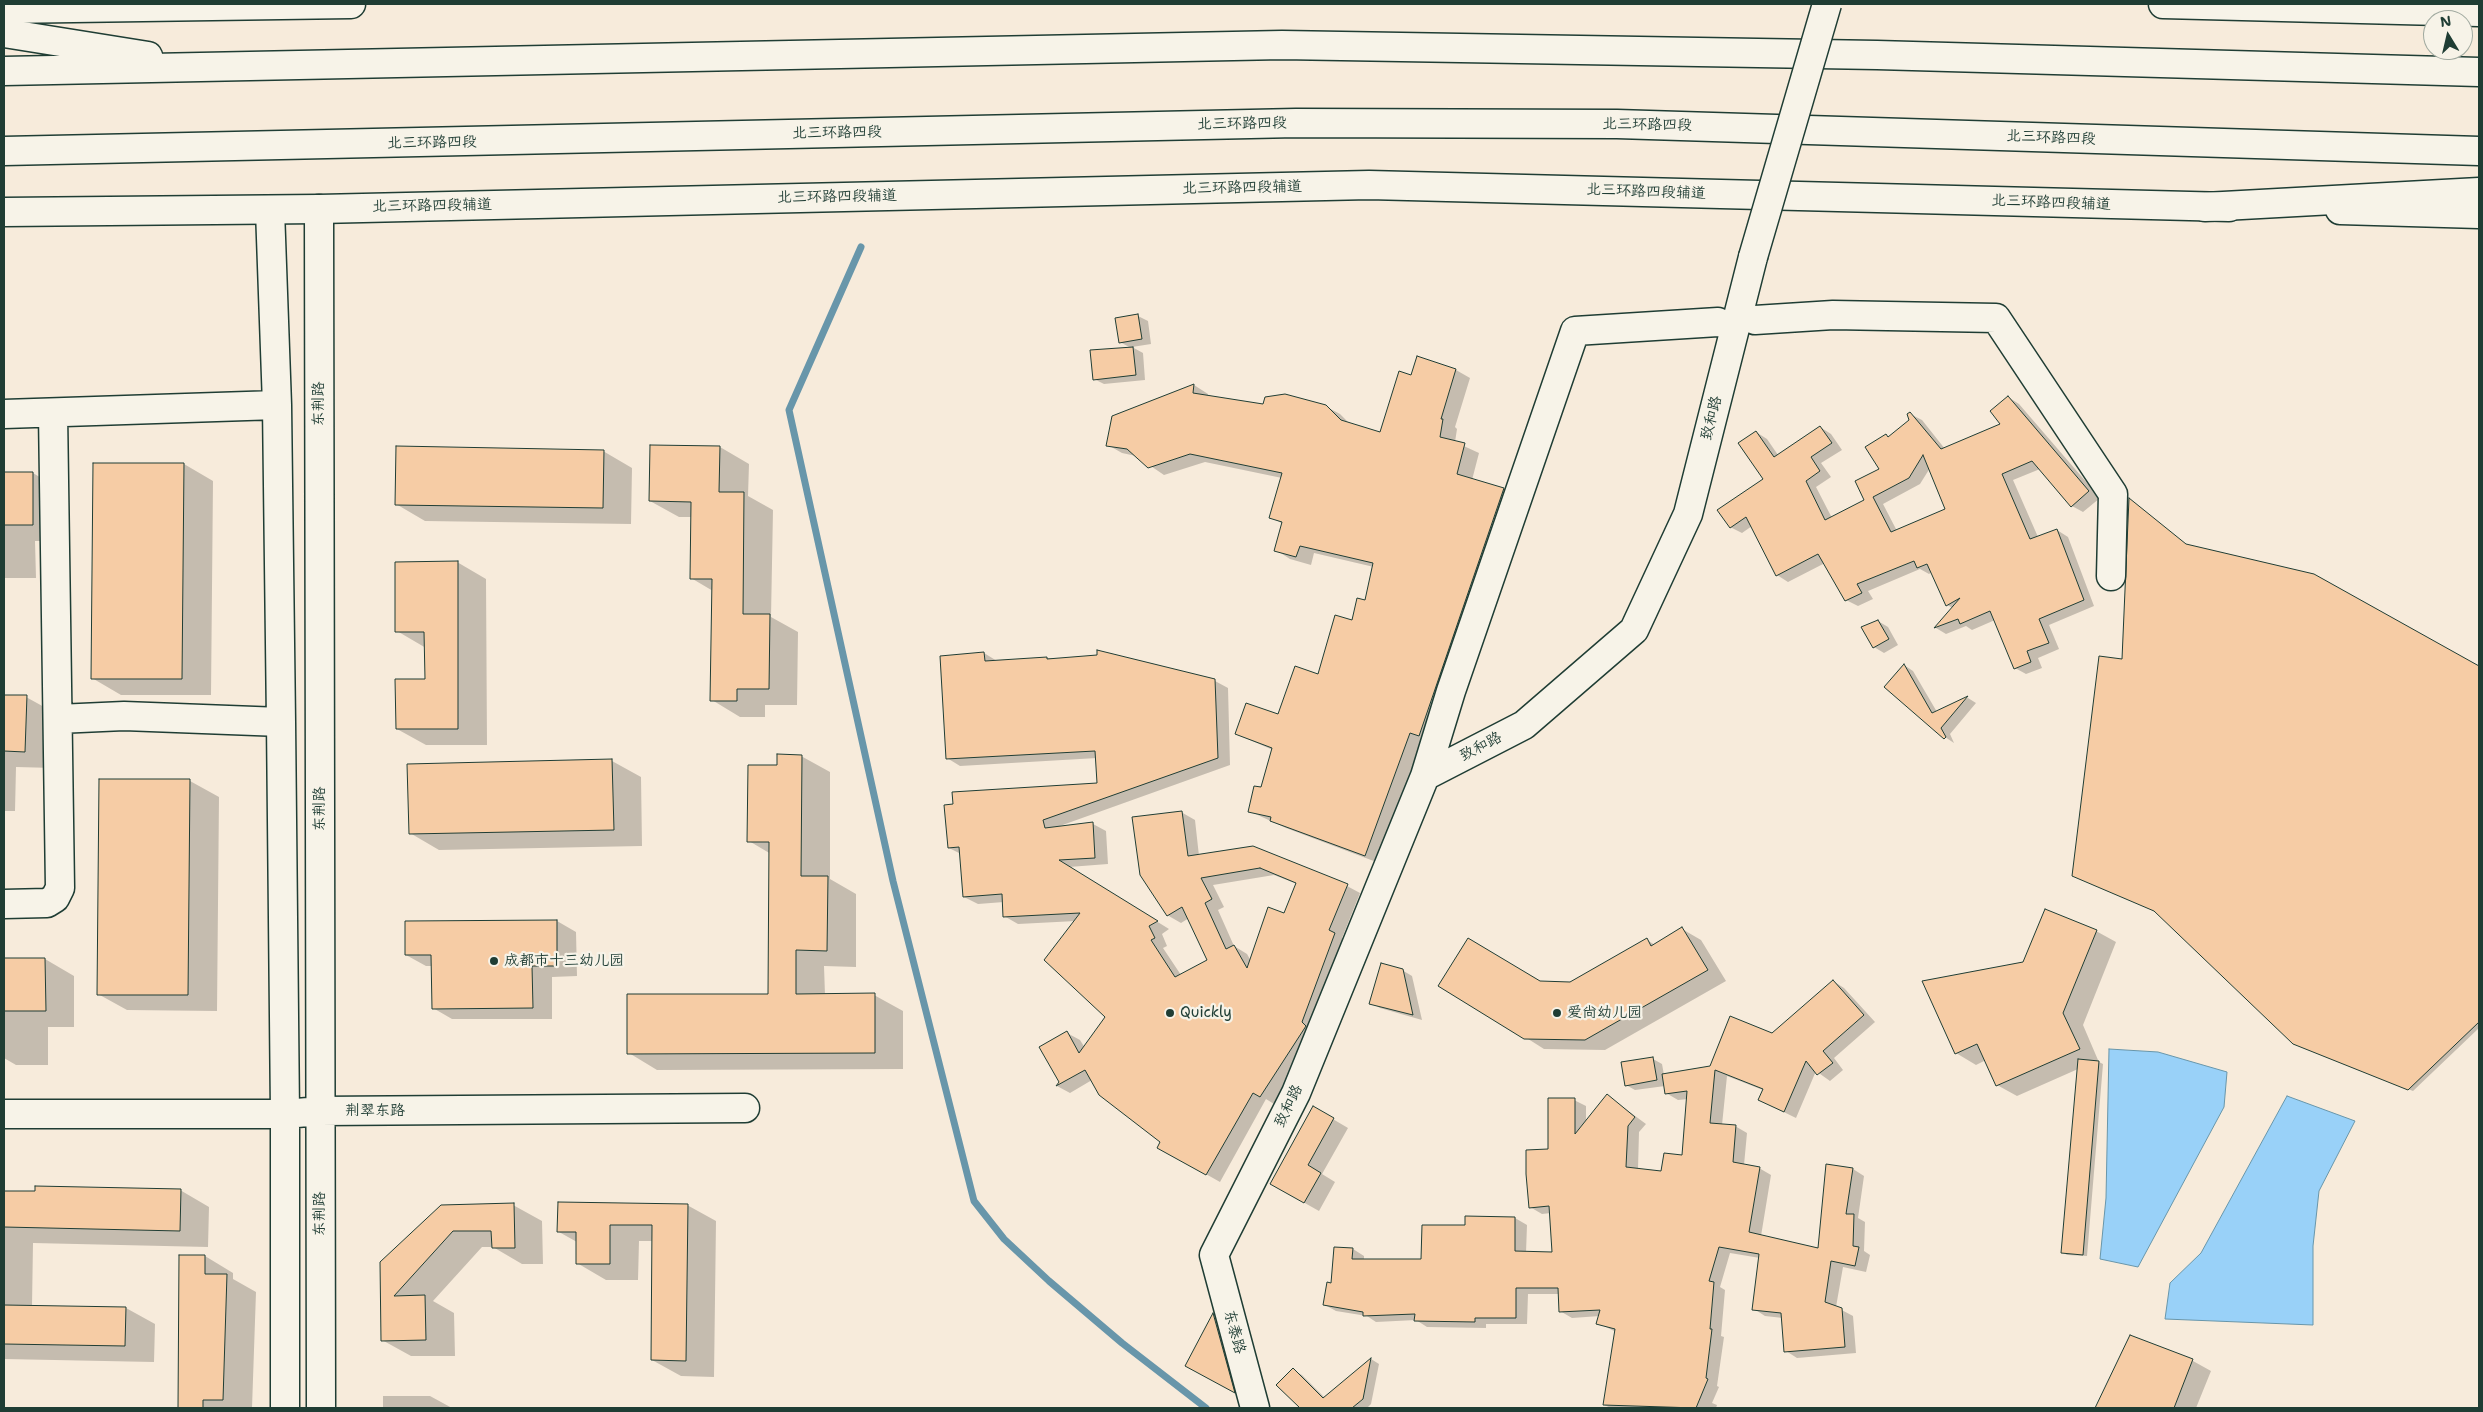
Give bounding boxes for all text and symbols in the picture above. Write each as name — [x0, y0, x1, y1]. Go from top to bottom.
north arrow — [2423, 10, 2473, 60]
text: N — [2439, 11, 2453, 31]
street label: 北三环路四段 — [1197, 114, 1287, 134]
street label: 北三环路四段 — [1602, 115, 1692, 135]
street label: 北三环路四段 — [792, 123, 882, 143]
street label: 北三环路四段 — [2006, 127, 2096, 149]
street label: 北三环路四段 — [387, 133, 477, 153]
street label: 北三环路四段辅道 — [1182, 178, 1302, 198]
street label: 北三环路四段辅道 — [1586, 181, 1706, 203]
street label: 北三环路四段辅道 — [777, 187, 897, 207]
street label: 北三环路四段辅道 — [1991, 192, 2111, 214]
street label: 北三环路四段辅道 — [372, 196, 492, 216]
street label: 东荆路 — [310, 382, 328, 426]
street label: 致和路 — [1698, 394, 1726, 442]
street label: 致和路 — [1457, 728, 1505, 766]
street label: 东荆路 — [311, 787, 329, 831]
place label: 成都市十三幼儿园 — [504, 952, 624, 970]
marker: 成都市十三幼儿园 — [488, 955, 500, 967]
place label: Quickly — [1180, 1004, 1232, 1022]
place label: 爱尚幼儿园 — [1567, 1004, 1642, 1022]
marker: Quickly — [1164, 1007, 1176, 1019]
marker: 爱尚幼儿园 — [1551, 1007, 1563, 1019]
street label: 致和路 — [1271, 1082, 1307, 1130]
street label: 荆翠东路 — [345, 1102, 405, 1120]
street label: 东荆路 — [311, 1192, 329, 1236]
street label: 东泰路 — [1219, 1308, 1249, 1356]

